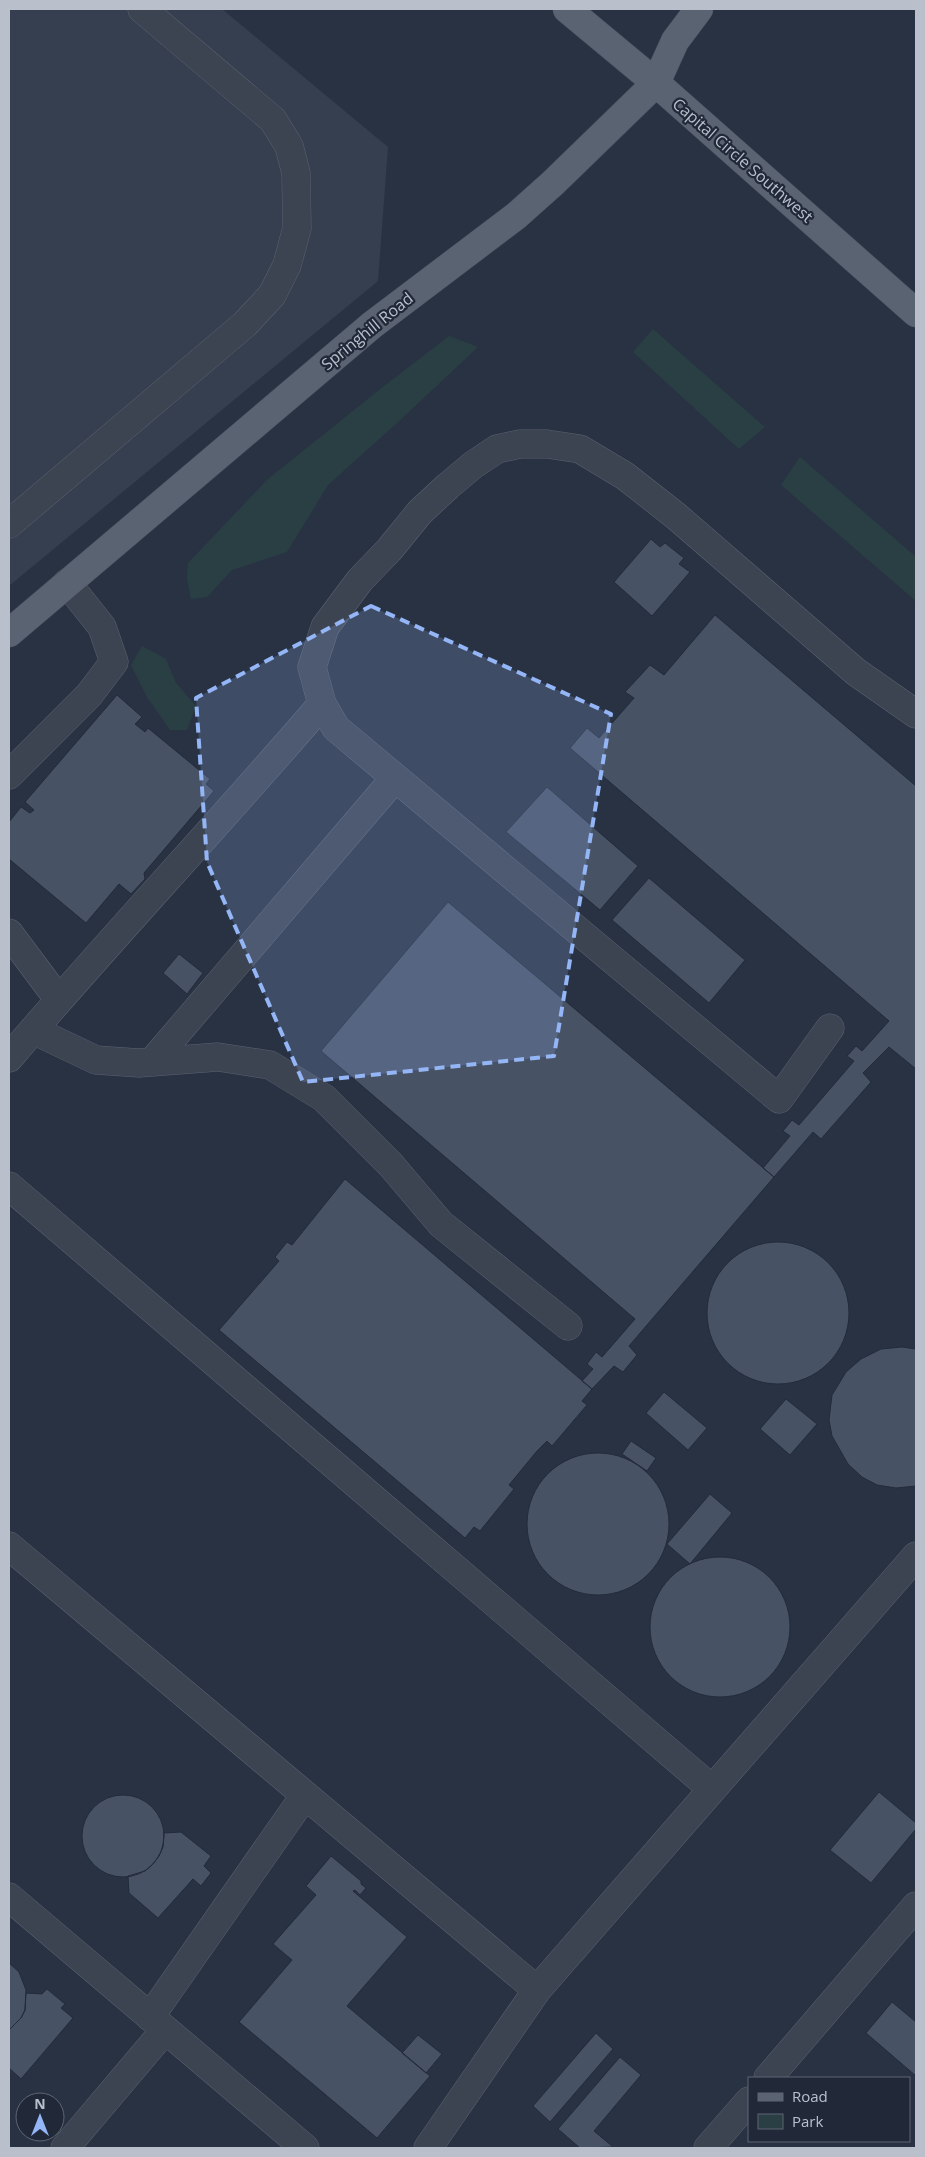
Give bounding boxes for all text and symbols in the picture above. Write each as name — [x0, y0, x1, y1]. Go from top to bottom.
street label: Capital Circle Southwest — [668, 93, 818, 227]
street label: Springhill Road — [317, 287, 417, 375]
legend — [748, 2077, 910, 2142]
text: Road — [792, 2086, 828, 2106]
north arrow — [15, 2092, 65, 2142]
text: N — [34, 2094, 46, 2113]
text: Park — [792, 2111, 823, 2131]

